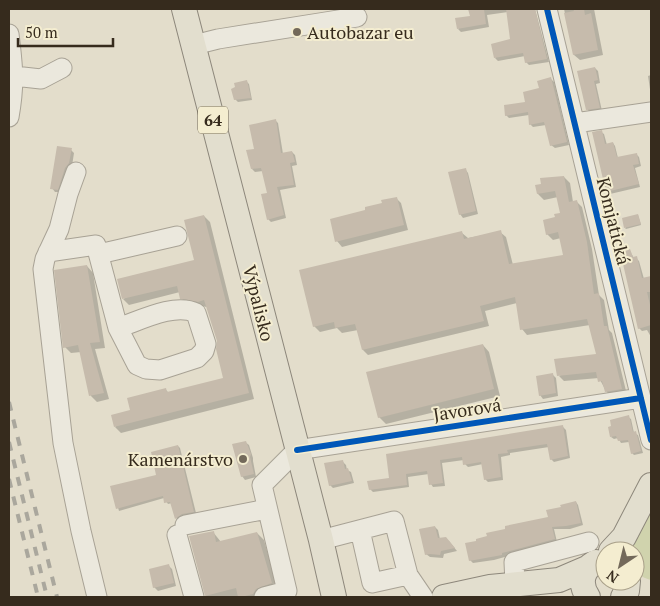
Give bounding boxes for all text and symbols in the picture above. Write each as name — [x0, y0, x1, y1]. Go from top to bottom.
scale bar — [18, 15, 112, 47]
place label: Autobazar eu — [307, 20, 414, 44]
text: 50 m — [25, 22, 58, 42]
marker: Autobazar eu — [291, 26, 303, 38]
road number: 64 — [198, 106, 228, 134]
street label: Komjatická — [592, 175, 636, 267]
street label: Výpalisko — [238, 262, 280, 344]
street label: Javorová — [431, 392, 503, 426]
place label: Kamenárstvo — [128, 447, 233, 471]
marker: Kamenárstvo — [237, 453, 249, 465]
north arrow — [595, 541, 645, 591]
text: N — [602, 566, 622, 588]

